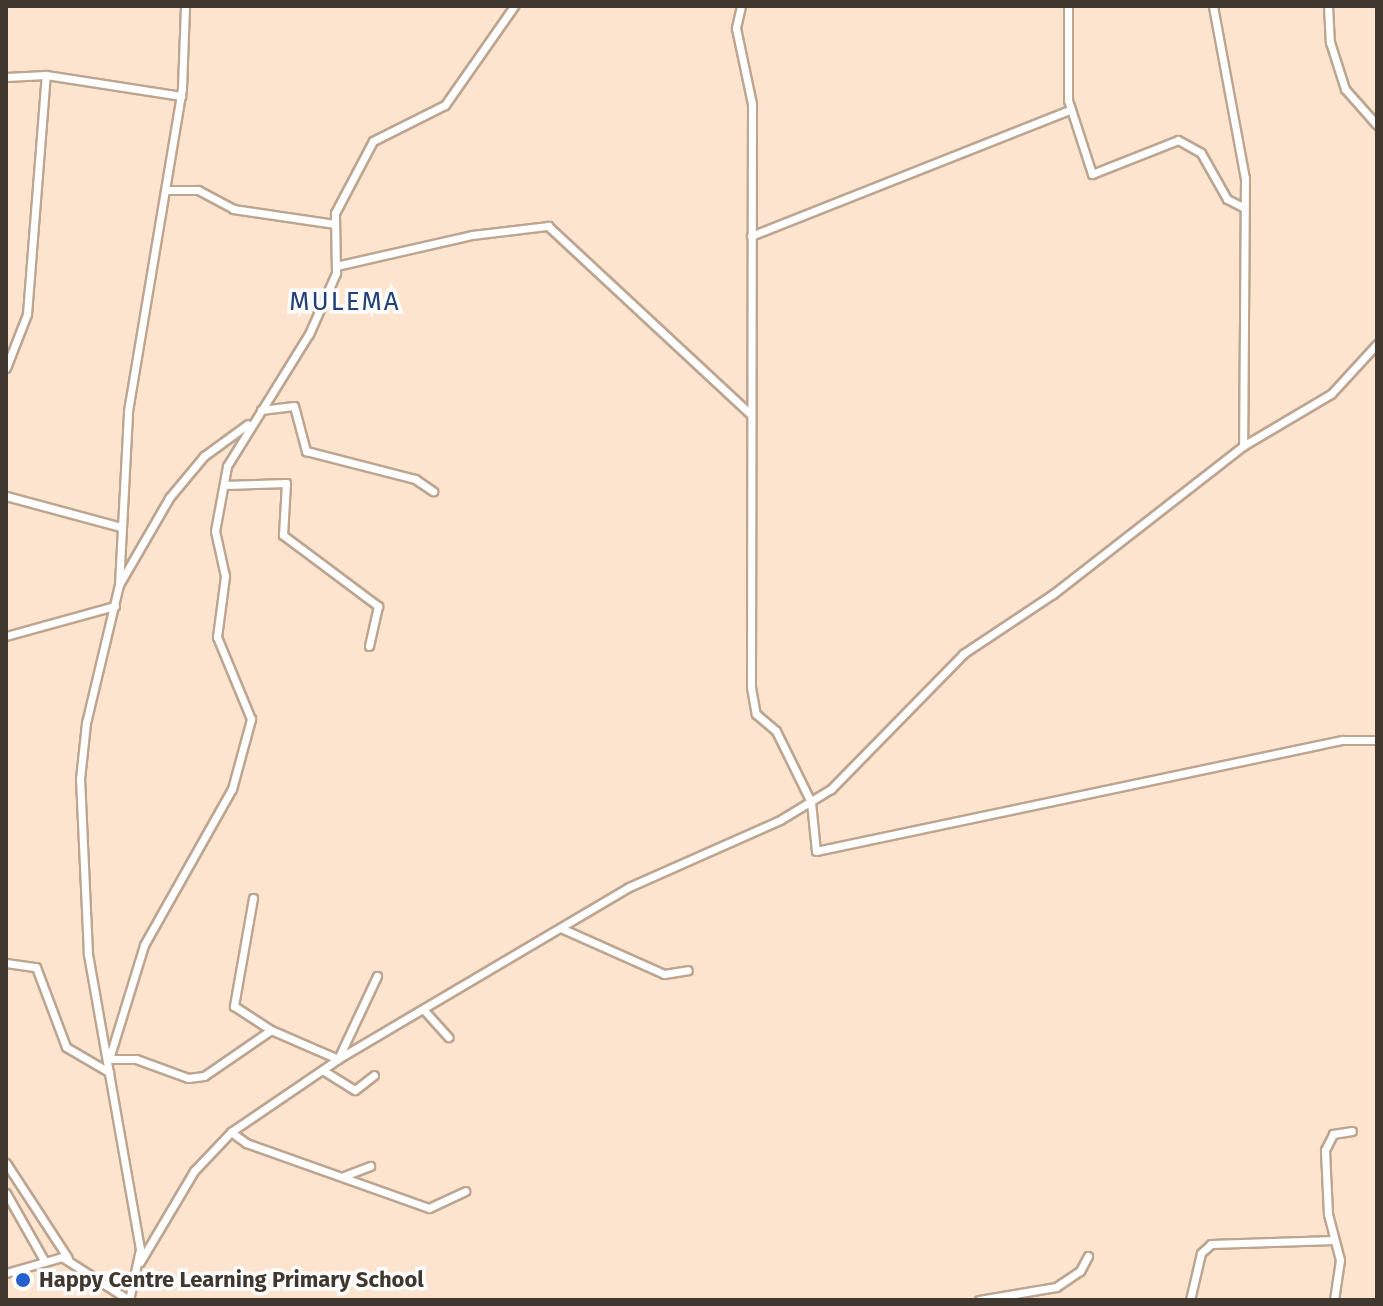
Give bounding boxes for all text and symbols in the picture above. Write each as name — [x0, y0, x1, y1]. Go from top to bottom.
district label: MULEMA — [289, 286, 401, 318]
place label: Happy Centre Learning Primary School — [39, 1267, 424, 1293]
marker: Happy Centre Learning Primary School — [14, 1271, 32, 1289]

